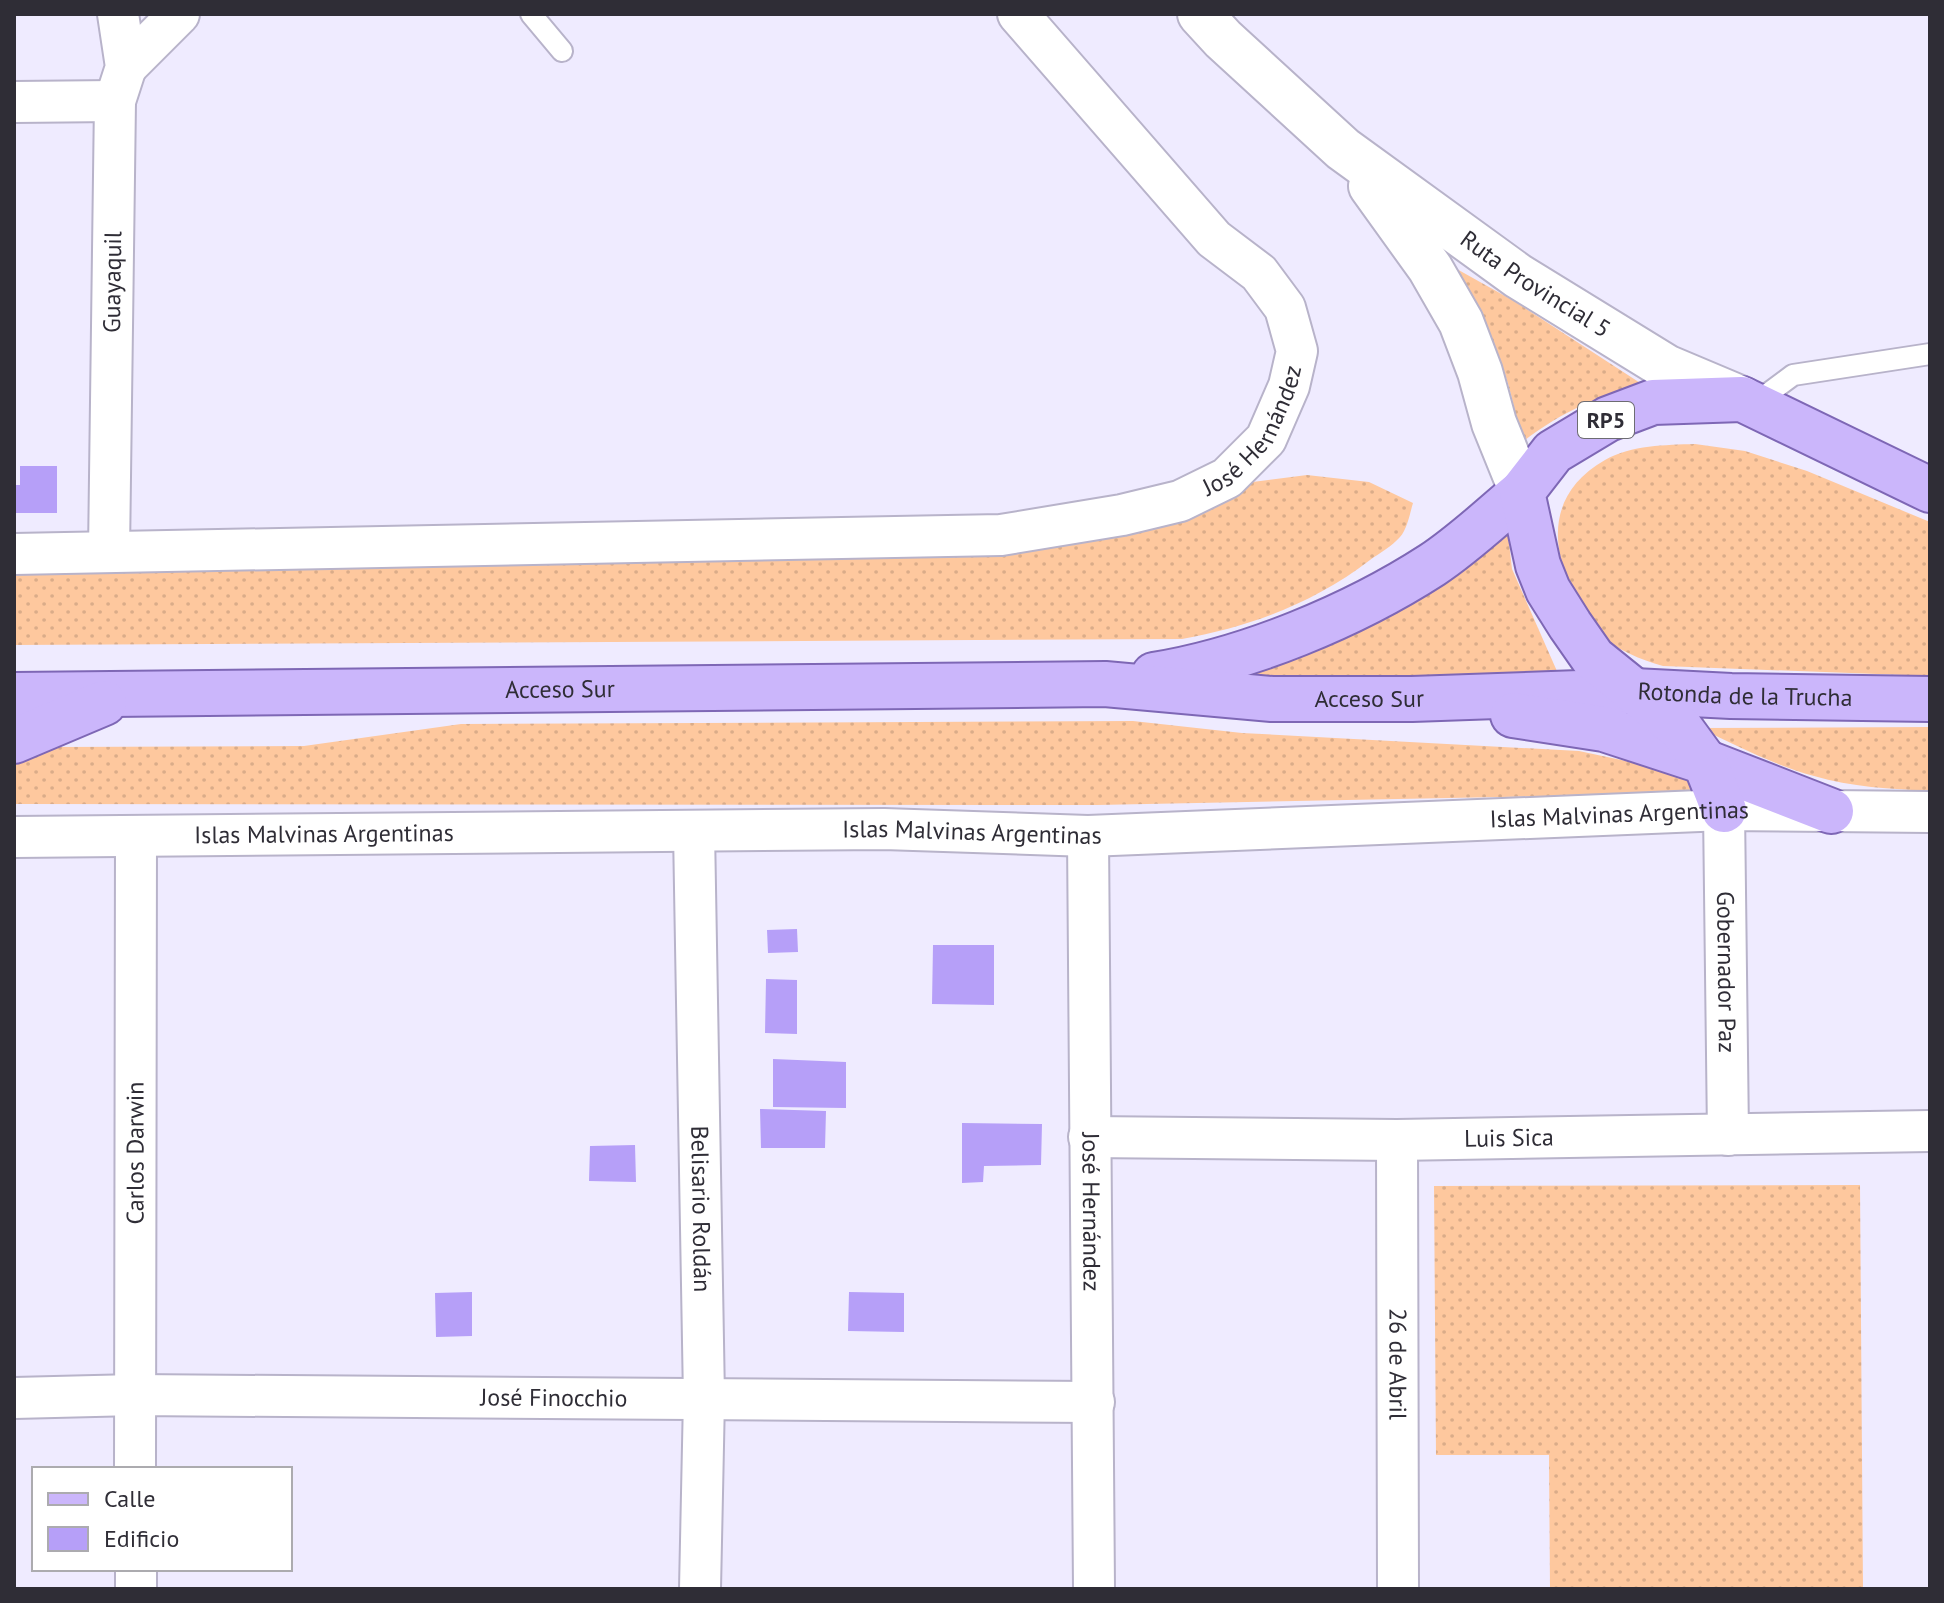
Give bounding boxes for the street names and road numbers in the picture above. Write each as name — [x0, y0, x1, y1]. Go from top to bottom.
street label: Ruta Provincial 5 — [1454, 223, 1617, 344]
street label: Guayaquil — [96, 231, 128, 333]
street label: José Hernández — [1196, 362, 1308, 503]
road number: RP5 — [1578, 402, 1634, 438]
street label: Acceso Sur — [505, 673, 615, 705]
street label: Rotonda de la Trucha — [1637, 675, 1853, 713]
street label: Acceso Sur — [1314, 683, 1425, 714]
street label: Islas Malvinas Argentinas — [1489, 794, 1749, 835]
street label: Islas Malvinas Argentinas — [842, 813, 1102, 851]
street label: Islas Malvinas Argentinas — [194, 817, 454, 850]
street label: Gobernador Paz — [1710, 891, 1743, 1053]
street label: Carlos Darwin — [119, 1082, 151, 1224]
street label: Luis Sica — [1464, 1121, 1554, 1154]
street label: Belisario Roldán — [684, 1125, 718, 1292]
street label: José Hernández — [1075, 1131, 1108, 1292]
street label: 26 de Abril — [1382, 1308, 1414, 1420]
street label: José Finocchio — [479, 1382, 628, 1414]

